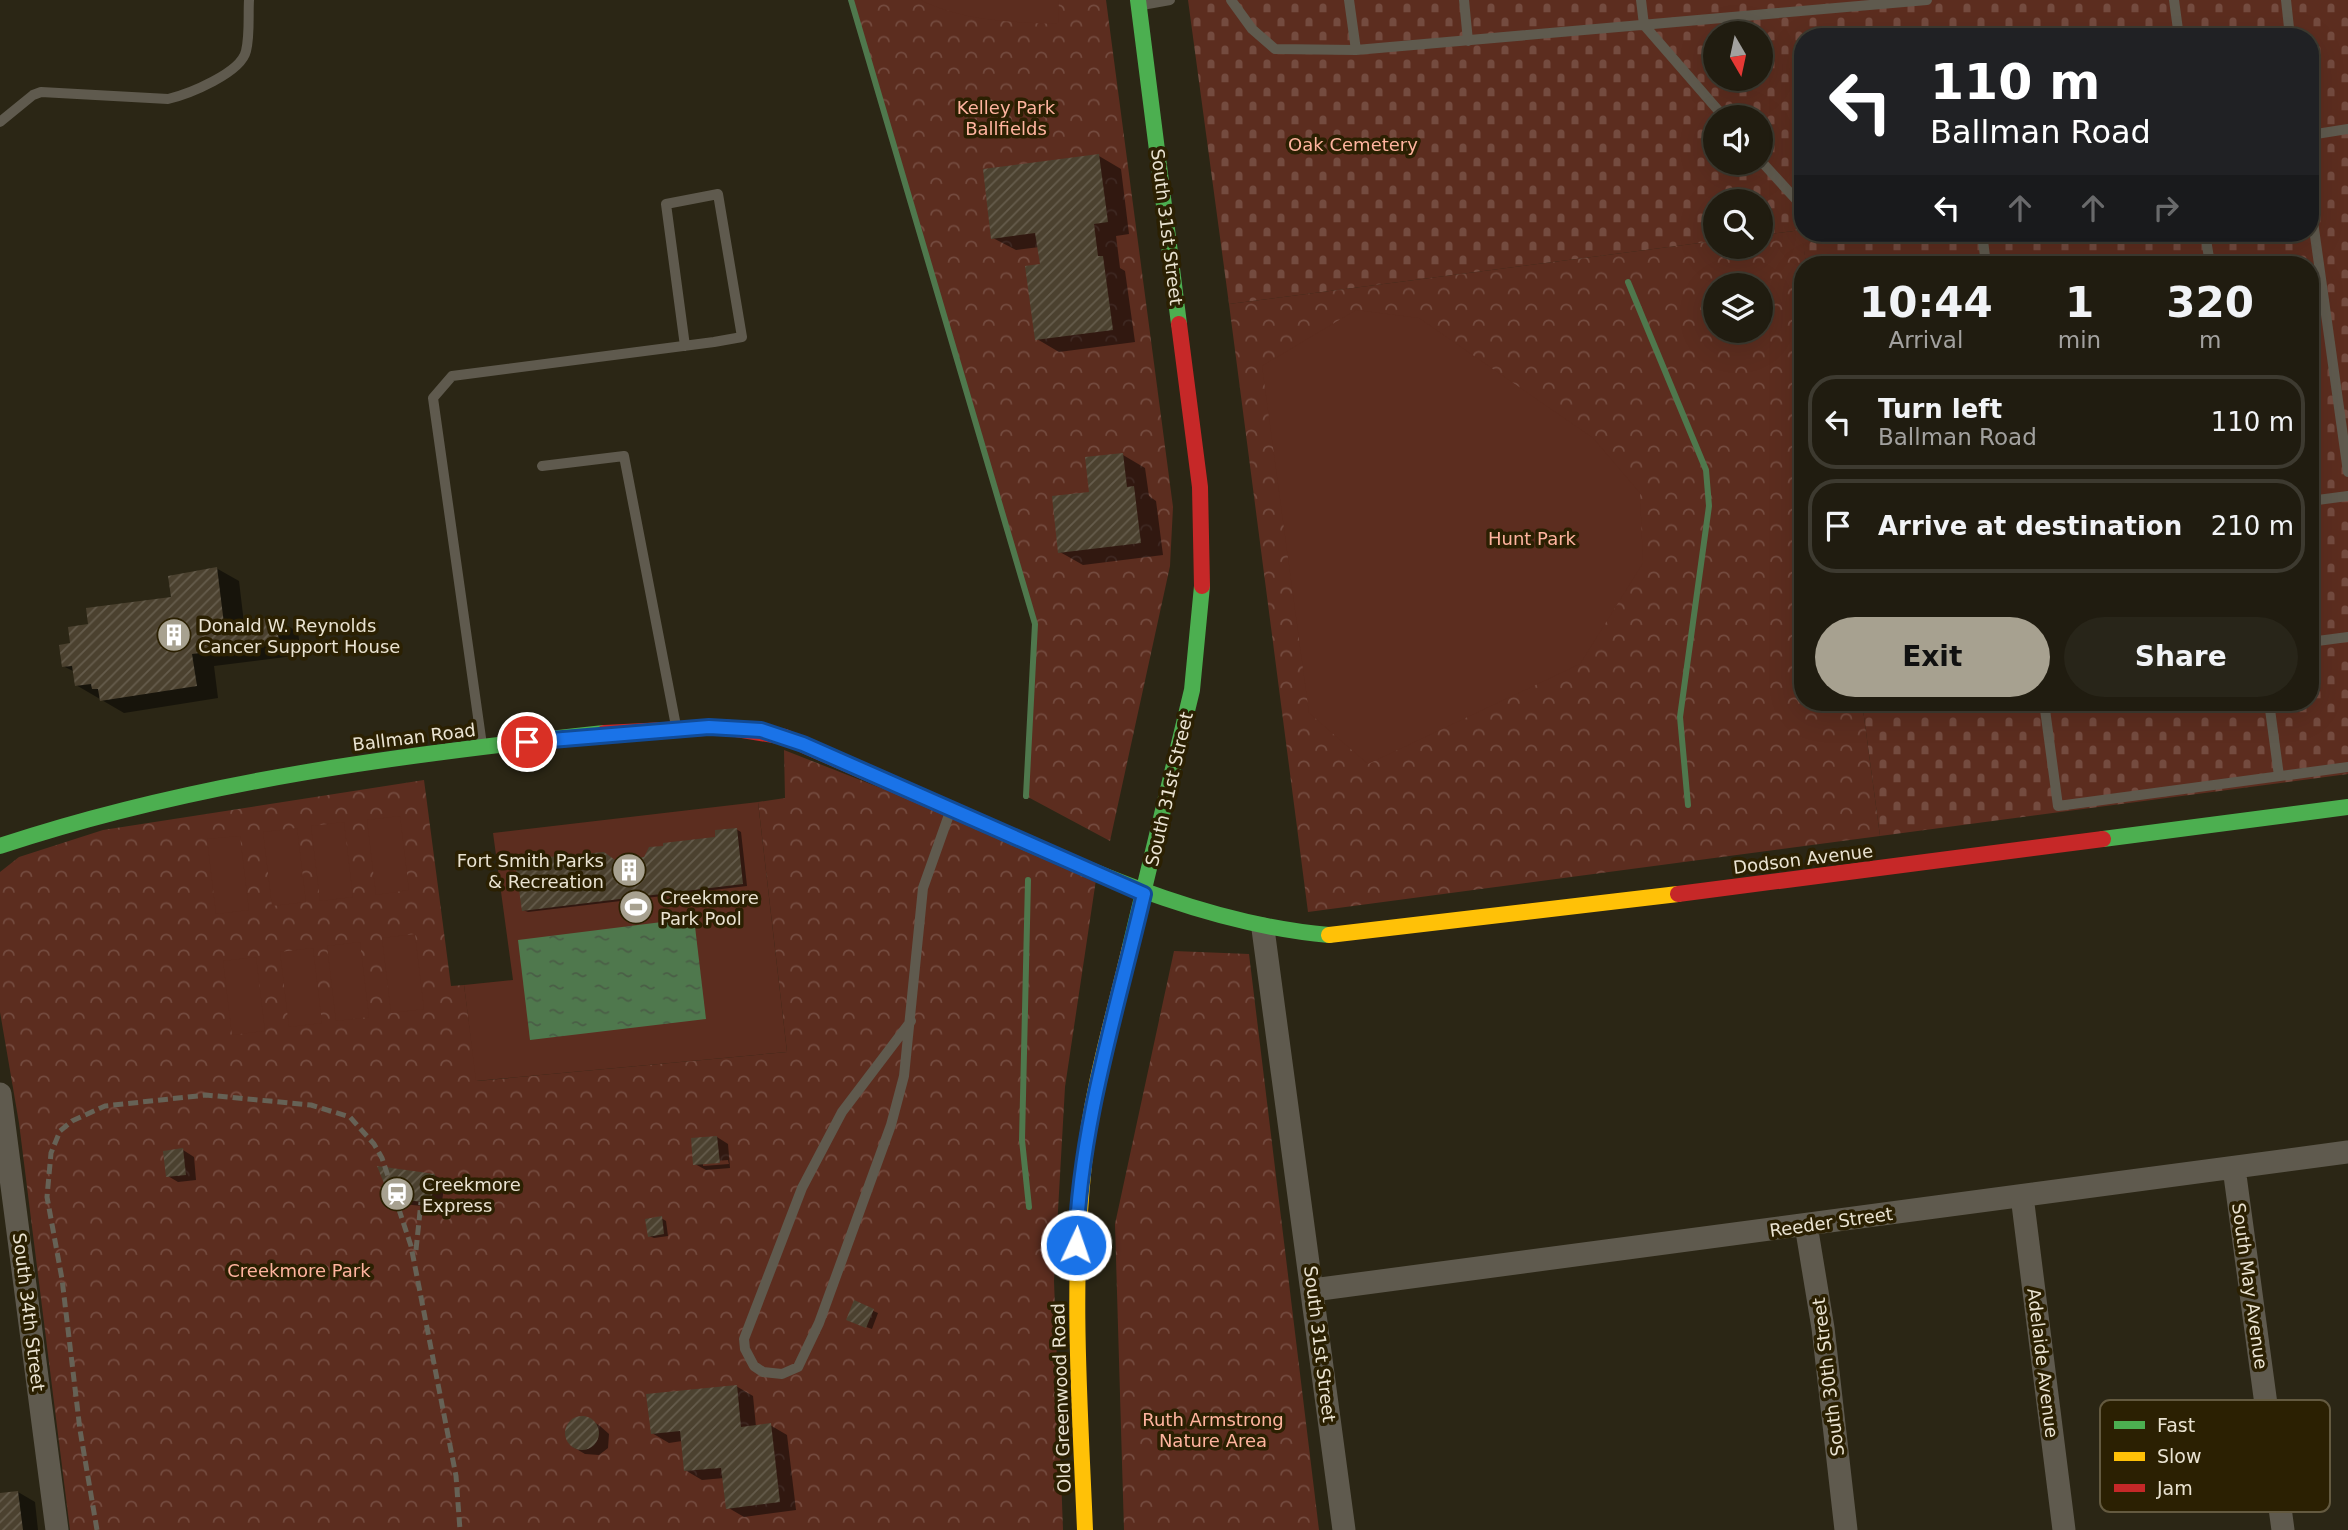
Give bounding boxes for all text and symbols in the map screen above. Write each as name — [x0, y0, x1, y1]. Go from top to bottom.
north arrow — [1703, 21, 1773, 91]
map controls — [1703, 21, 1773, 343]
text: 110 m — [1930, 54, 2100, 111]
icon: left — [1815, 56, 1906, 147]
park label: Kelley Park Ballfields — [957, 97, 1056, 139]
button: sound — [1703, 105, 1773, 175]
text: Ballman Road — [1930, 113, 2151, 151]
park label: Oak Cemetery — [1288, 134, 1418, 155]
street label: South 31st Street — [1147, 147, 1187, 307]
button: search — [1703, 189, 1773, 259]
icon: left — [1928, 189, 1966, 227]
icon: ahead — [2001, 189, 2039, 227]
icon: ahead — [2074, 189, 2112, 227]
icon: right — [2147, 189, 2185, 227]
button: layers — [1703, 273, 1773, 343]
text: 10:44 — [1859, 278, 1993, 327]
text: 1 — [2065, 278, 2094, 327]
text: 320 — [2166, 278, 2254, 327]
text: Arrival — [1889, 327, 1963, 353]
text: min — [2058, 327, 2101, 353]
text: m — [2199, 327, 2221, 353]
text: Turn left — [1878, 394, 2002, 424]
icon: left — [1819, 403, 1857, 441]
text: 110 m — [2211, 407, 2294, 437]
text: Ballman Road — [1878, 424, 2037, 450]
icon: arrive — [1819, 507, 1857, 545]
text: Arrive at destination — [1878, 511, 2182, 541]
text: 210 m — [2211, 511, 2294, 541]
park label: Hunt Park — [1488, 528, 1577, 549]
place label: Donald W. Reynolds Cancer Support House — [198, 615, 400, 657]
building icon: Donald W. Reynolds Cancer Support House — [155, 616, 193, 654]
button: Exit — [1815, 617, 2050, 697]
button: Share — [2064, 617, 2298, 697]
street label: South 31st Street — [1141, 710, 1197, 868]
pin — [497, 712, 557, 772]
street label: Ballman Road — [351, 719, 477, 755]
icon: arrive — [508, 723, 546, 761]
street label: Dodson Avenue — [1732, 840, 1874, 878]
place label: Fort Smith Parks & Recreation — [457, 850, 604, 892]
building icon: Fort Smith Parks & Recreation — [610, 851, 648, 889]
place label: Creekmore Park Pool — [660, 887, 759, 929]
sports icon: Creekmore Park Pool — [617, 888, 655, 926]
place label: Creekmore Express — [422, 1174, 521, 1216]
station icon: Creekmore Express — [378, 1175, 416, 1213]
street label: South May Avenue — [2228, 1201, 2272, 1371]
street label: Reeder Street — [1768, 1203, 1894, 1241]
position arrow — [1039, 1208, 1113, 1282]
street label: South 34th Street — [9, 1231, 49, 1393]
park label: Creekmore Park — [227, 1260, 371, 1281]
street label: South 31st Street — [1300, 1264, 1340, 1424]
street label: Adelaide Avenue — [2023, 1287, 2063, 1439]
street label: South 30th Street — [1808, 1296, 1848, 1458]
street label: Old Greenwood Road — [1047, 1303, 1075, 1493]
legend — [2100, 1400, 2330, 1512]
park label: Ruth Armstrong Nature Area — [1142, 1409, 1284, 1451]
text: Fast — [2157, 1414, 2195, 1436]
text: Slow — [2157, 1445, 2202, 1467]
text: Jam — [2156, 1477, 2193, 1499]

